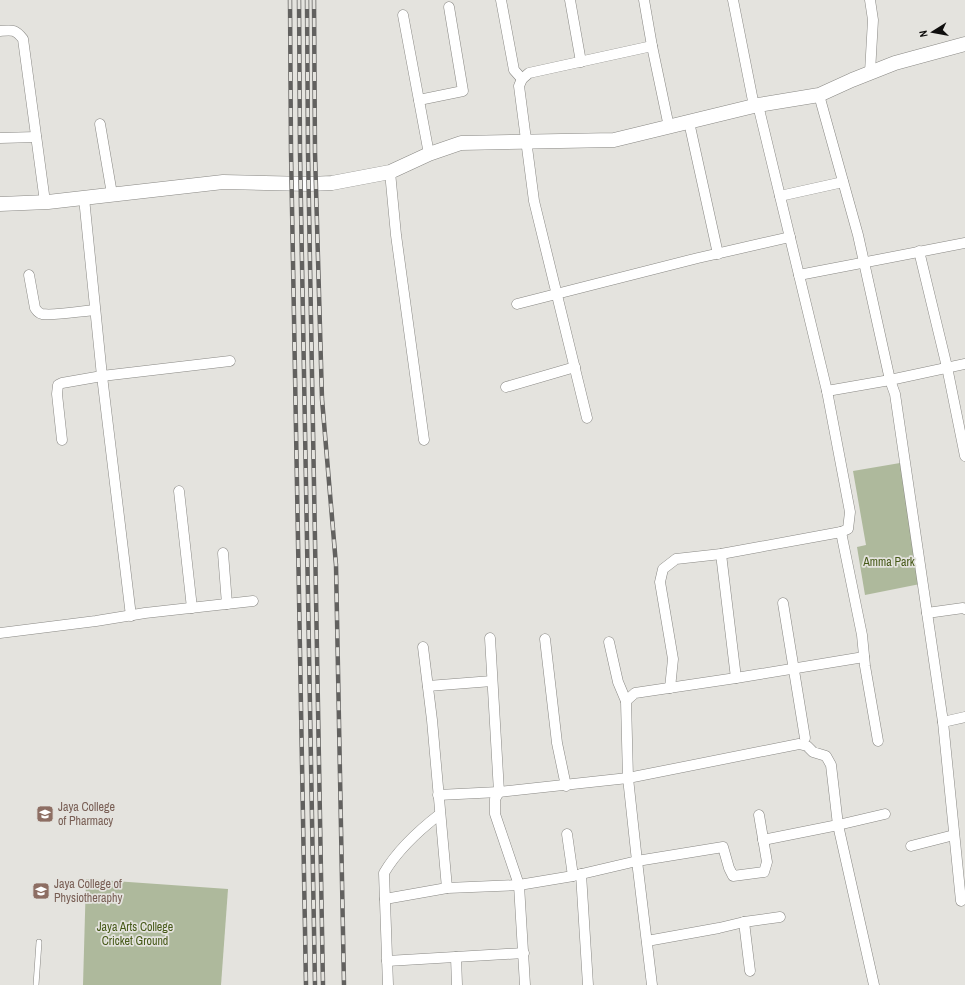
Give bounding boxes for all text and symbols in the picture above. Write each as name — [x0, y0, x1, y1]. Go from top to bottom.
north arrow — [913, 12, 953, 52]
text: N — [916, 29, 931, 38]
park label: Amma Park — [862, 554, 915, 570]
place label: Jaya College of Pharmacy — [58, 799, 115, 829]
school or university icon: Jaya College of Pharmacy — [35, 804, 55, 824]
place label: Jaya College of Physiotheraphy — [54, 876, 122, 906]
school or university icon: Jaya College of Physiotheraphy — [31, 881, 51, 901]
park label: Jaya Arts College Cricket Ground — [97, 919, 173, 949]

